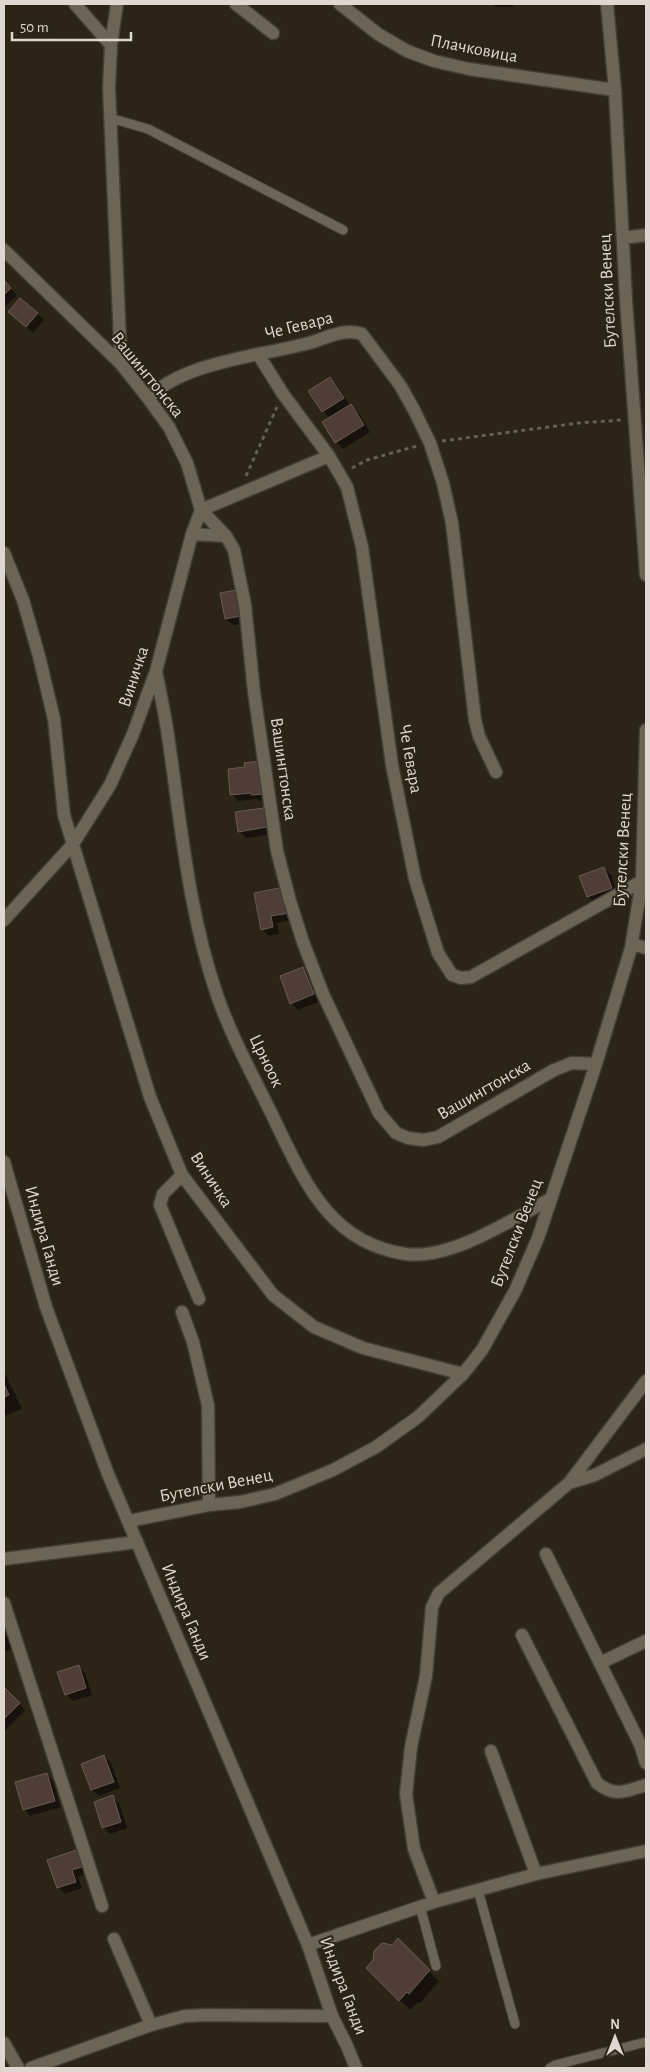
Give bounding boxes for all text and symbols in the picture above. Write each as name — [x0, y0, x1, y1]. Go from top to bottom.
scale bar — [12, 10, 131, 42]
text: 50 m — [20, 20, 49, 35]
street label: Плачковица — [429, 32, 519, 66]
street label: Бутелски Венец — [596, 233, 620, 349]
street label: Че Гевара — [263, 309, 335, 343]
street label: Вашингтонска — [107, 329, 187, 421]
street label: Виничка — [116, 644, 152, 710]
street label: Вашингтонска — [267, 716, 299, 822]
street label: Че Гевара — [395, 723, 425, 795]
street label: Бутелски Венец — [611, 792, 635, 908]
street label: Црноок — [245, 1032, 287, 1091]
street label: Вашингтонска — [434, 1056, 534, 1124]
street label: Виничка — [186, 1149, 236, 1211]
street label: Бутелски Венец — [488, 1176, 546, 1290]
street label: Индира Ганди — [21, 1184, 67, 1288]
street label: Бутелски Венец — [158, 1466, 274, 1506]
street label: Индира Ганди — [158, 1561, 214, 1663]
street label: Индира Ганди — [316, 1935, 370, 2037]
north arrow — [590, 2012, 640, 2062]
text: N — [610, 2018, 620, 2032]

